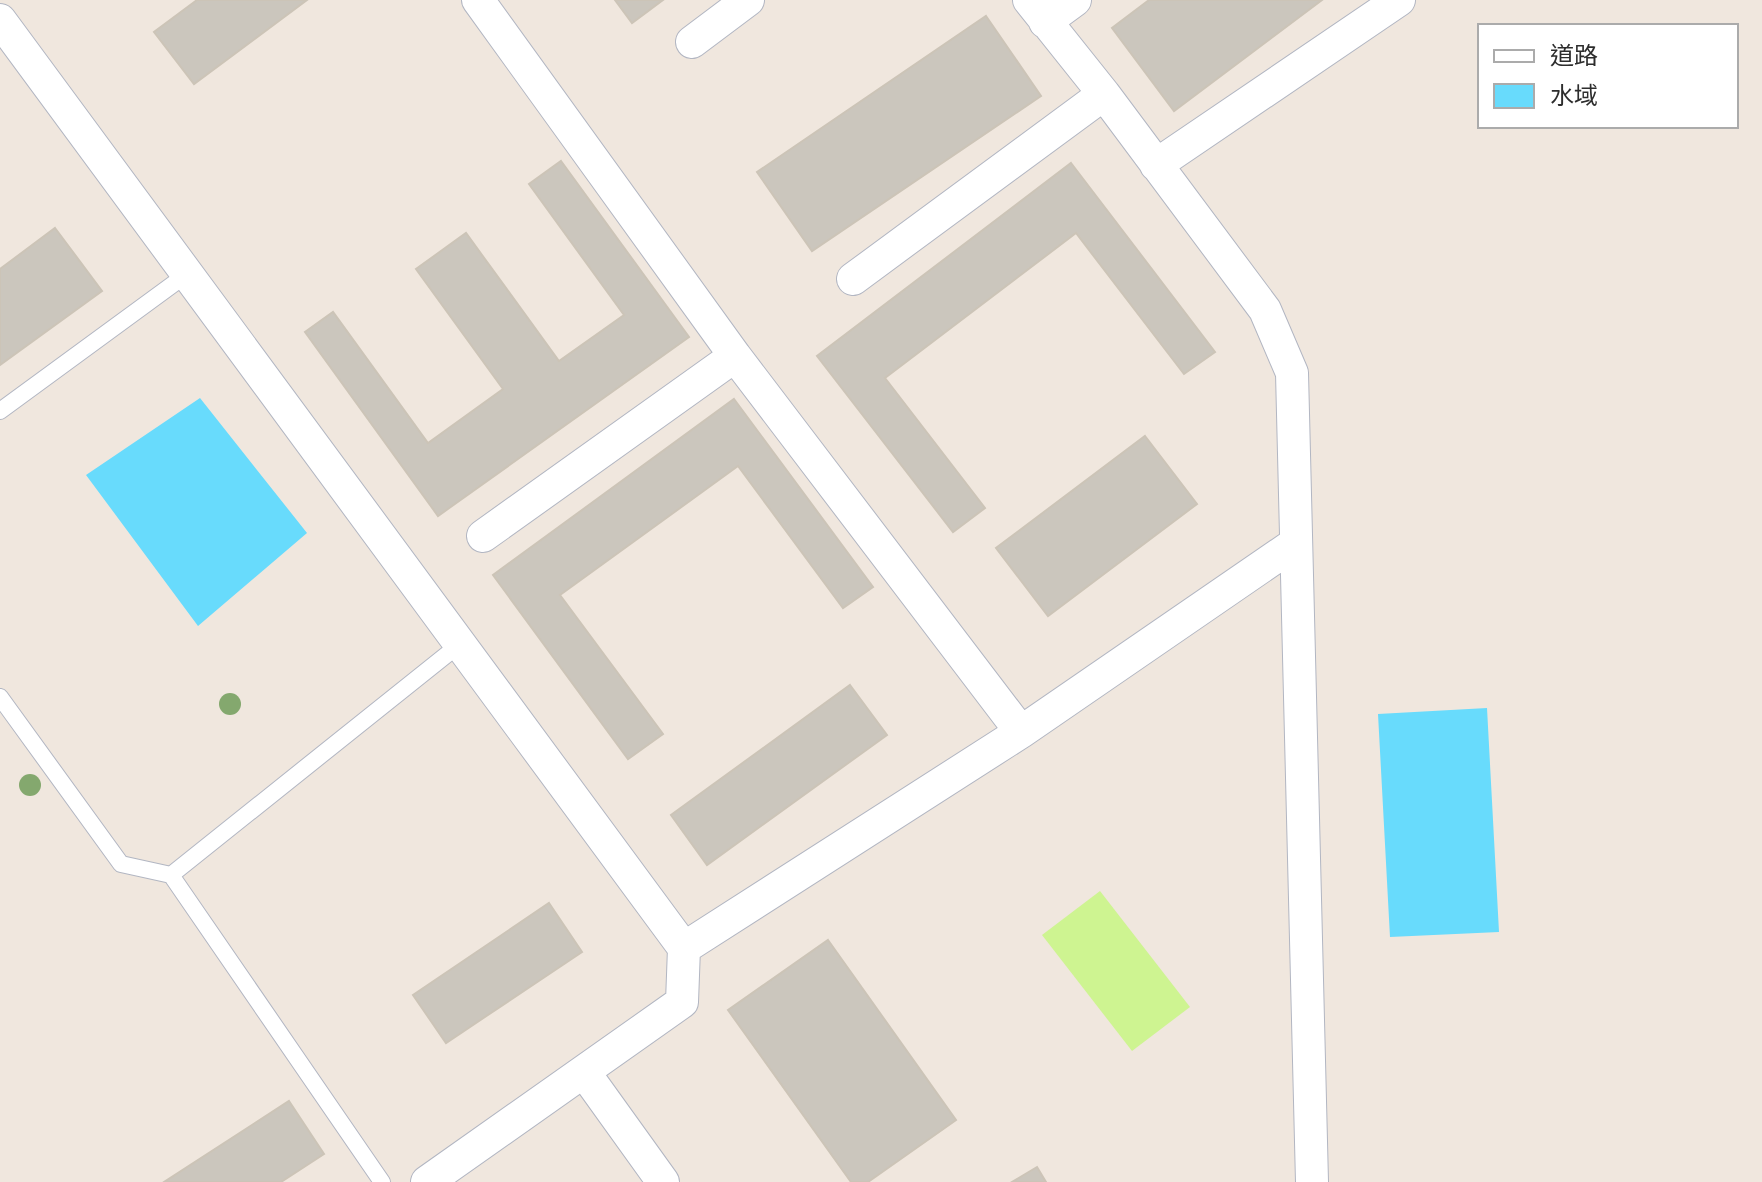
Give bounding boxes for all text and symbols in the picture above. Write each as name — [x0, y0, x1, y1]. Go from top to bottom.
legend — [1478, 24, 1738, 128]
text: 道路 — [1550, 39, 1598, 71]
text: 水域 — [1550, 79, 1598, 111]

